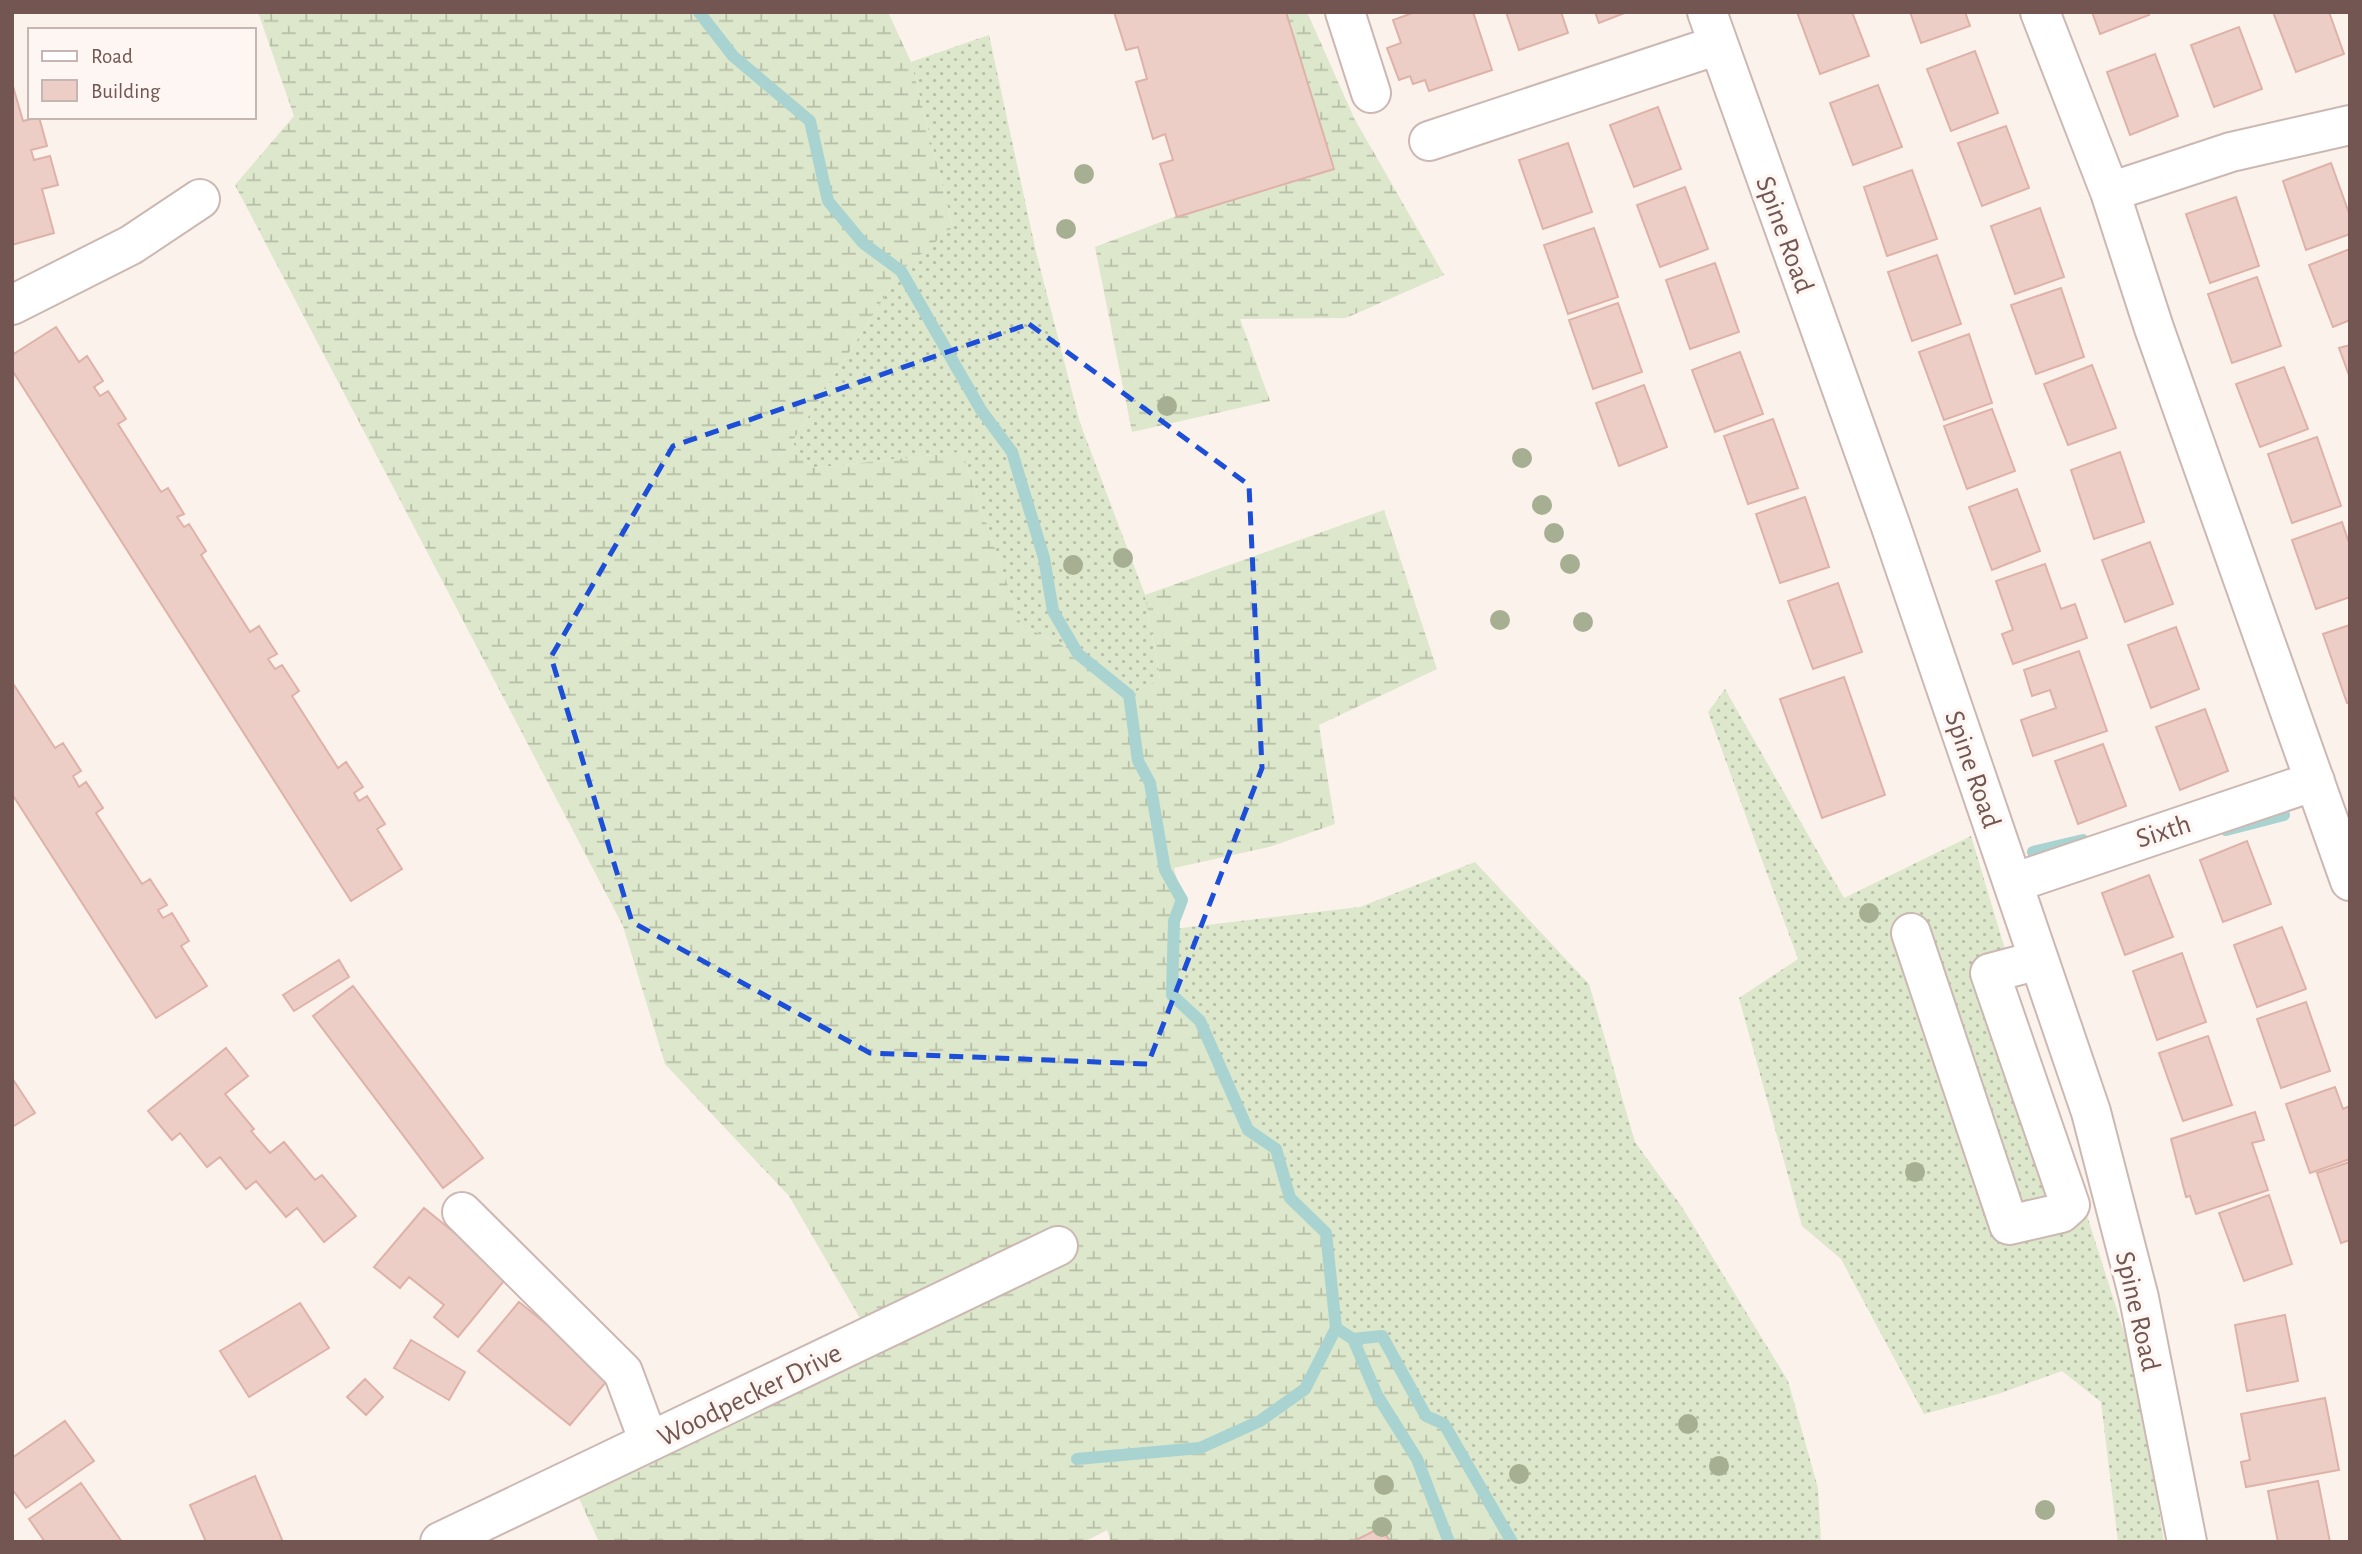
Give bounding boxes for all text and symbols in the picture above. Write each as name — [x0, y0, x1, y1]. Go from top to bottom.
legend — [28, 28, 256, 119]
text: Road — [91, 46, 133, 67]
text: Building — [91, 81, 161, 102]
street label: Spine Road — [1750, 173, 1818, 297]
street label: Spine Road — [1939, 707, 2005, 832]
street label: Sixth — [2133, 810, 2194, 854]
street label: Spine Road — [2110, 1249, 2164, 1374]
street label: Woodpecker Drive — [653, 1339, 846, 1452]

